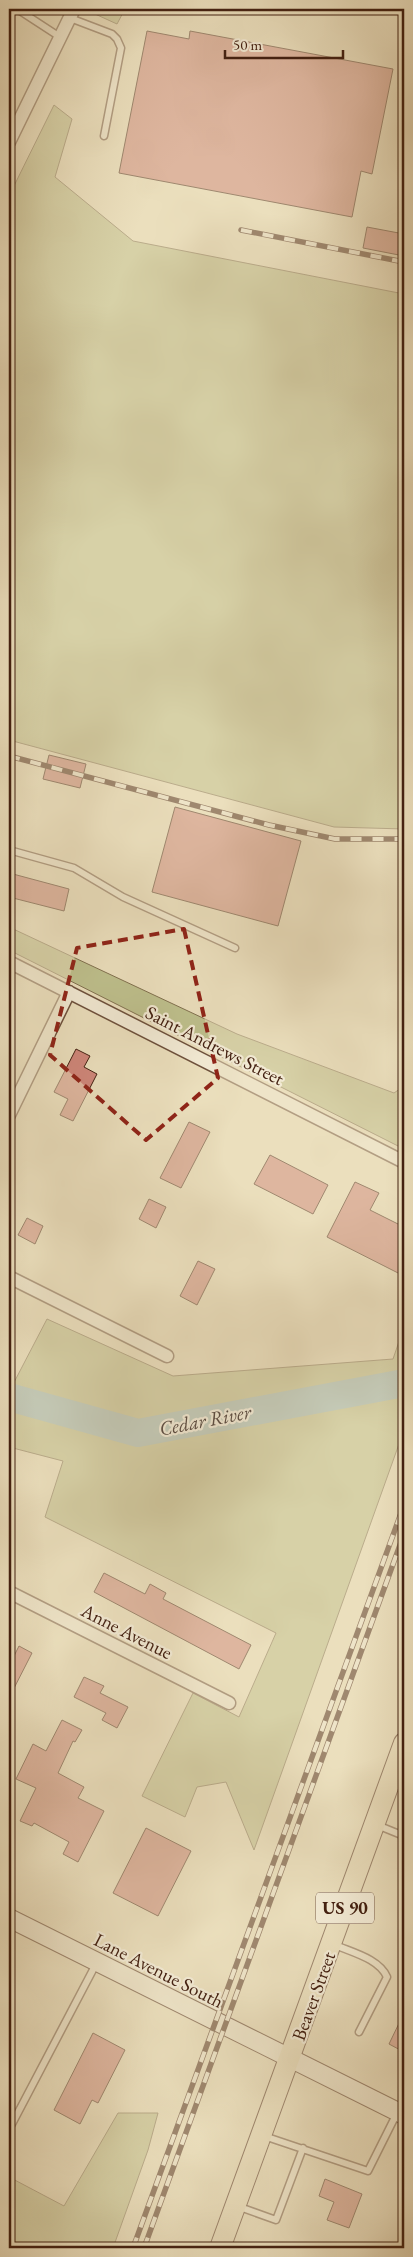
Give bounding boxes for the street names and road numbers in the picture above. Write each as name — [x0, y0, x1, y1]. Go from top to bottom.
street label: Saint Andrews Street — [141, 1000, 288, 1091]
street label: Anne Avenue — [76, 1597, 177, 1665]
road number: US 90 — [316, 1892, 374, 1924]
street label: Lane Avenue South — [90, 1927, 228, 2014]
street label: Beaver Street — [286, 1948, 341, 2044]

